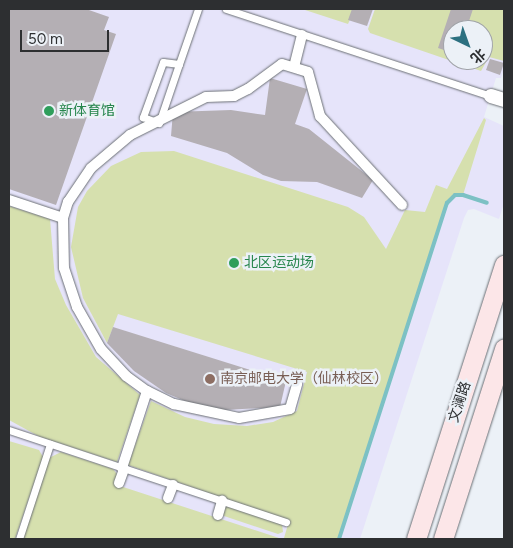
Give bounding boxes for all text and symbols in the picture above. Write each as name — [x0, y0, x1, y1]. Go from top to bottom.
scale bar — [22, 20, 111, 52]
north arrow — [443, 20, 493, 70]
text: 50 m — [28, 30, 63, 48]
text: 北 — [467, 45, 489, 67]
place label: 新体育馆 — [59, 103, 115, 119]
marker: 新体育馆 — [43, 105, 55, 117]
place label: 北区运动场 — [244, 255, 314, 271]
marker: 北区运动场 — [228, 257, 240, 269]
place label: 南京邮电大学（仙林校区） — [220, 371, 388, 387]
marker: 南京邮电大学（仙林校区） — [204, 373, 216, 385]
street label: 文澜路 — [446, 379, 474, 425]

